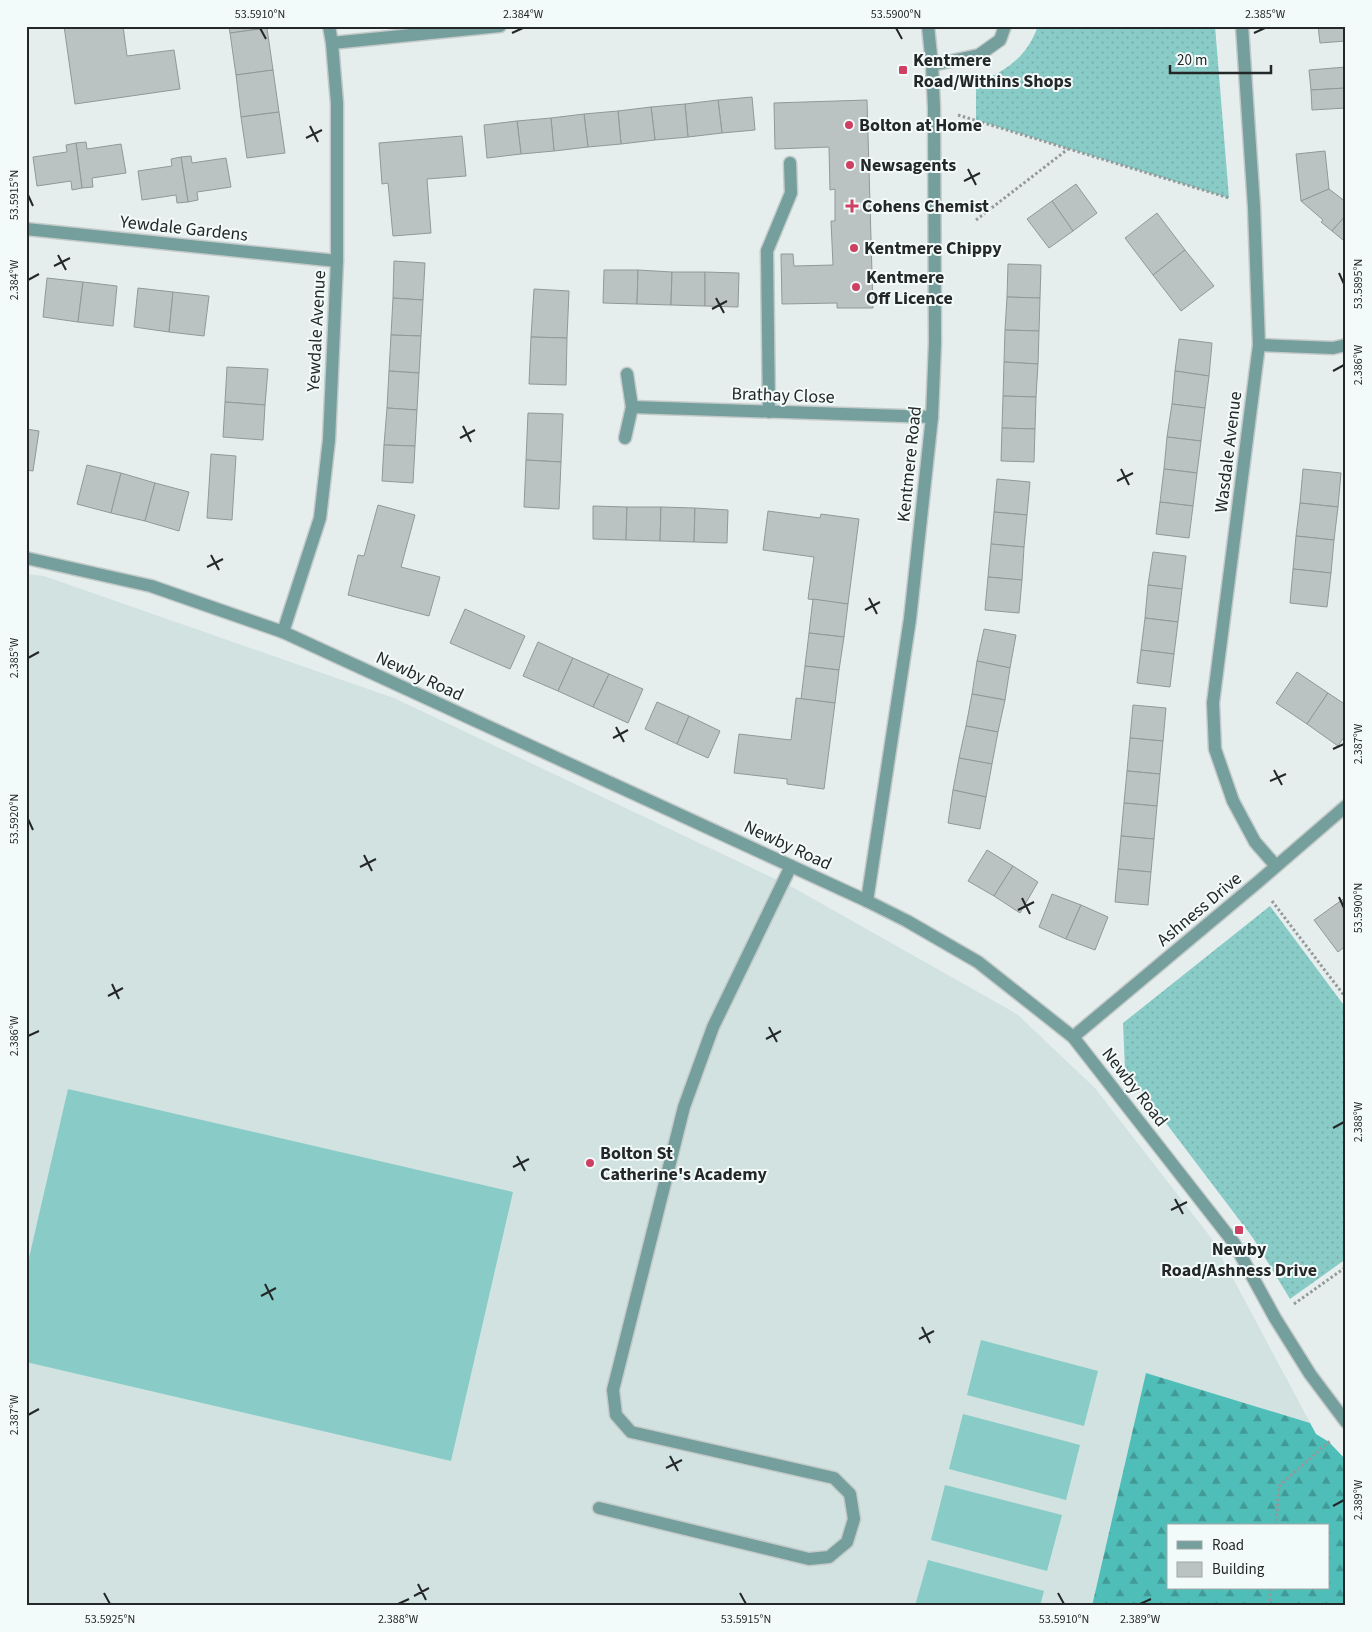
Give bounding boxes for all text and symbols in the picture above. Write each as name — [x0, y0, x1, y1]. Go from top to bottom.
text: 53.5910°N — [235, 6, 285, 23]
text: 2.384°W — [503, 6, 544, 23]
text: 53.5900°N — [871, 6, 921, 23]
text: 2.385°W — [1245, 6, 1286, 23]
scale bar — [1170, 42, 1271, 74]
place label: Kentmere Road/Withins Shops — [913, 48, 1072, 94]
text: 20 m — [1177, 50, 1207, 71]
marker: Kentmere Road/Withins Shops — [897, 64, 909, 76]
place label: Bolton at Home — [859, 113, 982, 138]
marker: Bolton at Home — [843, 119, 855, 131]
place label: Newsagents — [860, 153, 956, 178]
marker: Newsagents — [844, 159, 856, 171]
text: 53.5915°N — [6, 170, 23, 220]
place label: Cohens Chemist — [862, 194, 989, 219]
marker: Cohens Chemist — [846, 200, 858, 212]
street label: Yewdale Gardens — [118, 209, 249, 248]
place label: Kentmere Chippy — [864, 236, 1002, 261]
marker: Kentmere Chippy — [848, 242, 860, 254]
text: 2.384°W — [6, 259, 23, 300]
text: 53.5895°N — [1350, 259, 1367, 309]
place label: Kentmere Off Licence — [866, 265, 953, 311]
street label: Yewdale Avenue — [301, 270, 332, 393]
marker: Kentmere Off Licence — [850, 281, 862, 293]
text: 2.386°W — [1350, 344, 1367, 385]
street label: Brathay Close — [731, 381, 835, 410]
street label: Wasdale Avenue — [1209, 390, 1248, 514]
street label: Kentmere Road — [891, 405, 928, 523]
text: 2.385°W — [6, 637, 23, 678]
street label: Newby Road — [372, 645, 468, 708]
text: 2.387°W — [1350, 723, 1367, 764]
text: 53.5920°N — [6, 794, 23, 844]
street label: Newby Road — [740, 814, 836, 877]
street label: Ashness Drive — [1151, 866, 1247, 952]
text: 53.5900°N — [1350, 883, 1367, 933]
text: 2.386°W — [6, 1015, 23, 1056]
street label: Newby Road — [1096, 1043, 1173, 1132]
text: 2.388°W — [1350, 1101, 1367, 1142]
place label: Bolton St Catherine's Academy — [600, 1141, 768, 1187]
marker: Bolton St Catherine's Academy — [584, 1157, 596, 1169]
marker: Newby Road/Ashness Drive — [1233, 1224, 1245, 1236]
place label: Newby Road/Ashness Drive — [1161, 1237, 1317, 1283]
text: 2.387°W — [6, 1394, 23, 1435]
text: 2.389°W — [1350, 1479, 1367, 1520]
legend — [1167, 1524, 1330, 1590]
text: Road — [1212, 1535, 1244, 1556]
text: Building — [1212, 1559, 1265, 1580]
text: 53.5925°N — [85, 1611, 135, 1628]
text: 2.388°W — [378, 1611, 419, 1628]
text: 53.5915°N — [721, 1611, 771, 1628]
text: 53.5910°N — [1039, 1611, 1089, 1628]
text: 2.389°W — [1120, 1611, 1161, 1628]

